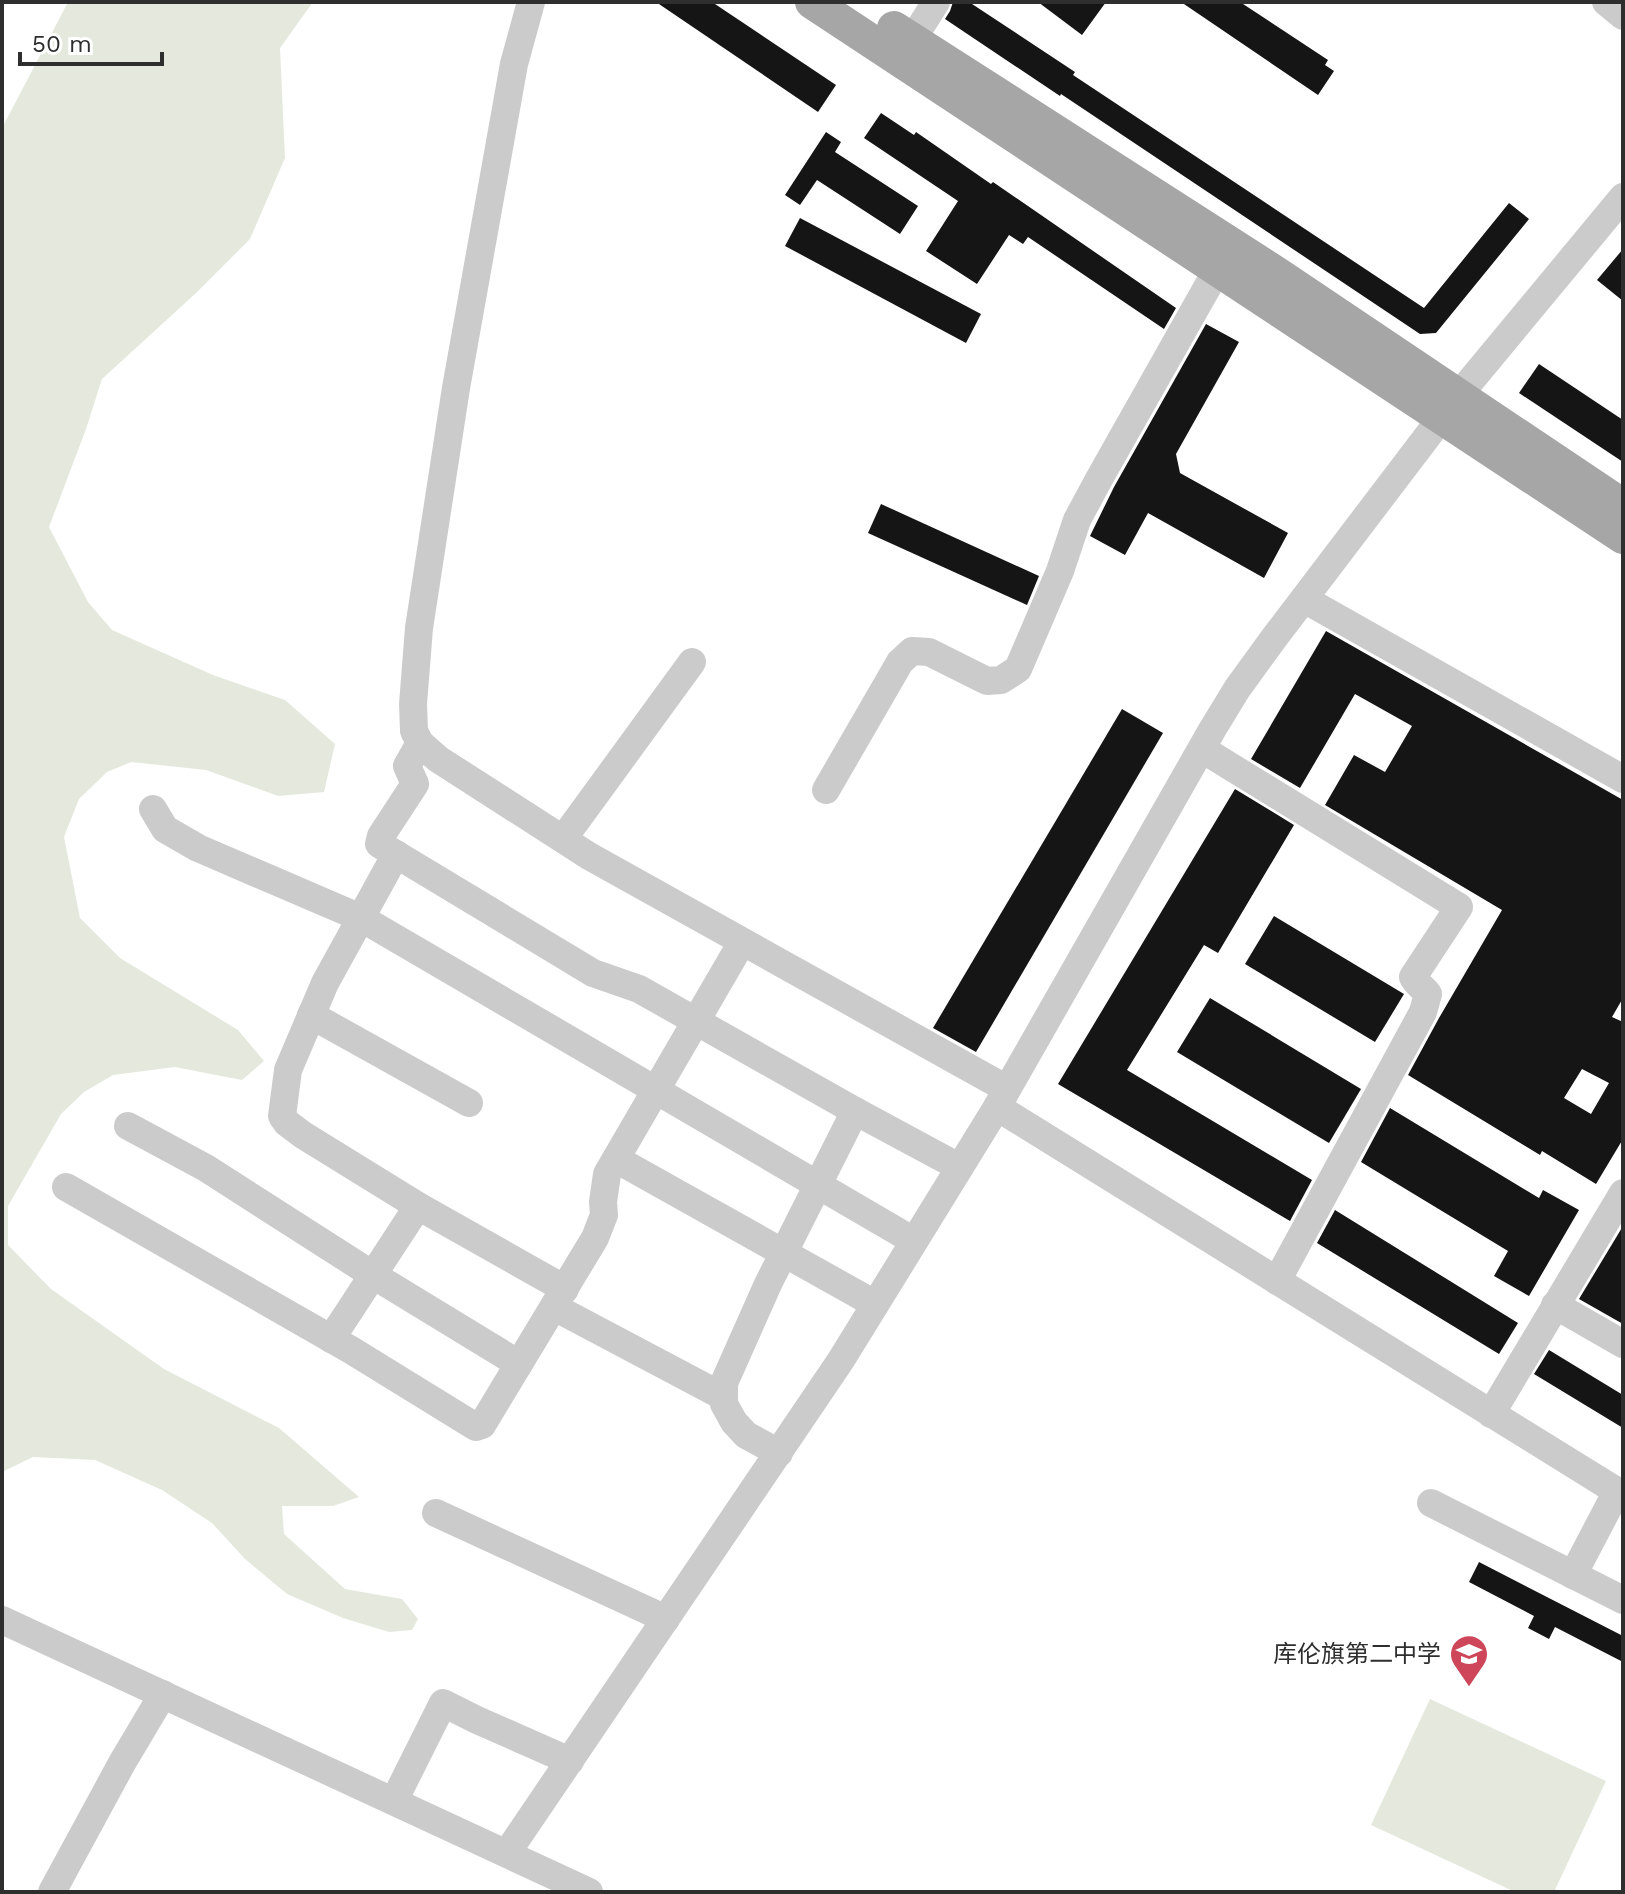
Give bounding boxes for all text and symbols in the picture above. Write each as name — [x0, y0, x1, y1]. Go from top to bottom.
scale bar — [20, 16, 162, 66]
text: 50 m — [32, 30, 92, 58]
school or university icon: 库伦旗第二中学 — [1448, 1633, 1490, 1688]
place label: 库伦旗第二中学 — [1273, 1640, 1441, 1668]

